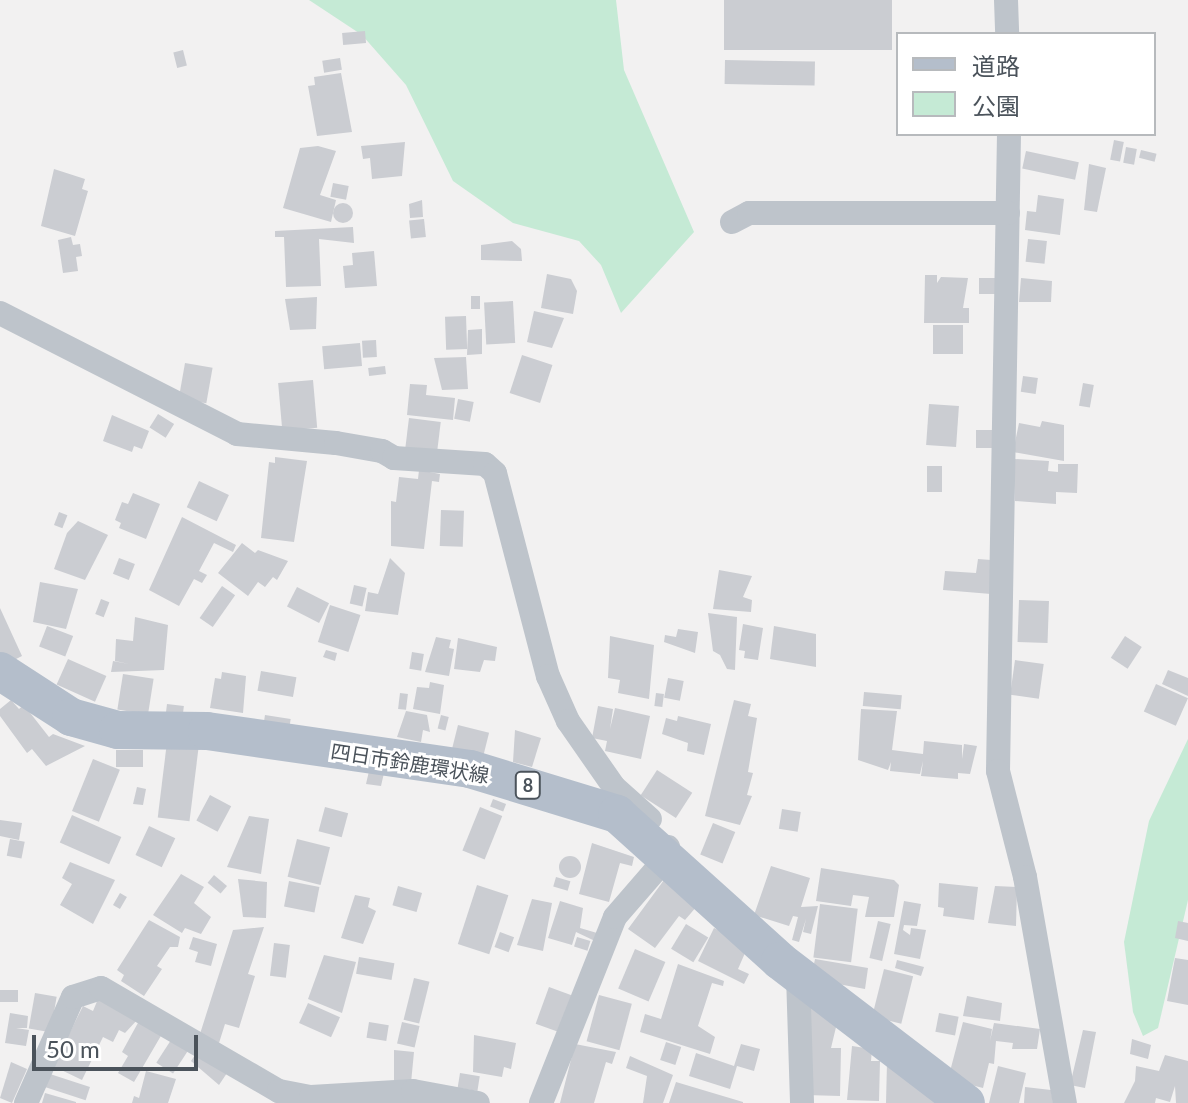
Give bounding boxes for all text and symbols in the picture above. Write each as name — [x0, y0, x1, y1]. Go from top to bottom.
legend — [896, 32, 1156, 136]
text: 道路 — [972, 51, 1020, 80]
text: 公園 — [972, 91, 1020, 120]
street label: 四日市鈴鹿環状線 — [329, 739, 491, 787]
road number: 8 — [514, 771, 542, 799]
scale bar — [36, 1019, 202, 1069]
text: 50 m — [46, 1034, 100, 1063]

